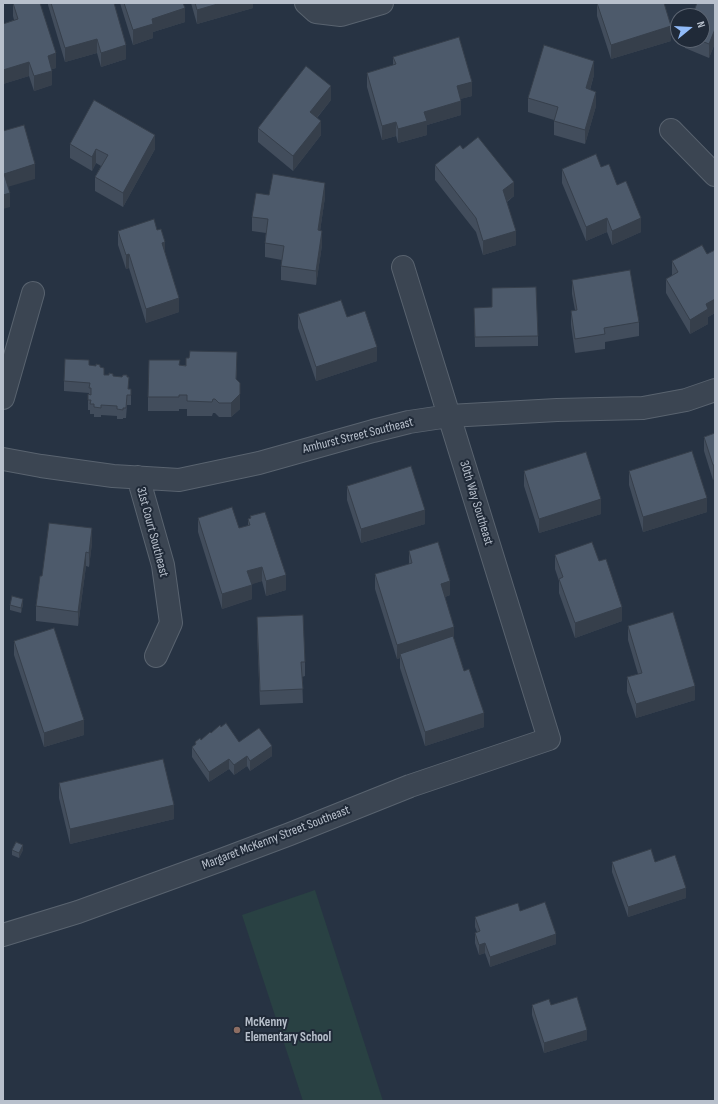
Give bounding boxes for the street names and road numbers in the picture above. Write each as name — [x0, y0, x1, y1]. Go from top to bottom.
street label: Amhurst Street Southeast — [301, 415, 415, 457]
street label: 30th Way Southeast — [456, 459, 496, 547]
street label: 31st Court Southeast — [133, 485, 171, 579]
street label: Margaret McKenny Street Southeast — [200, 803, 352, 873]

